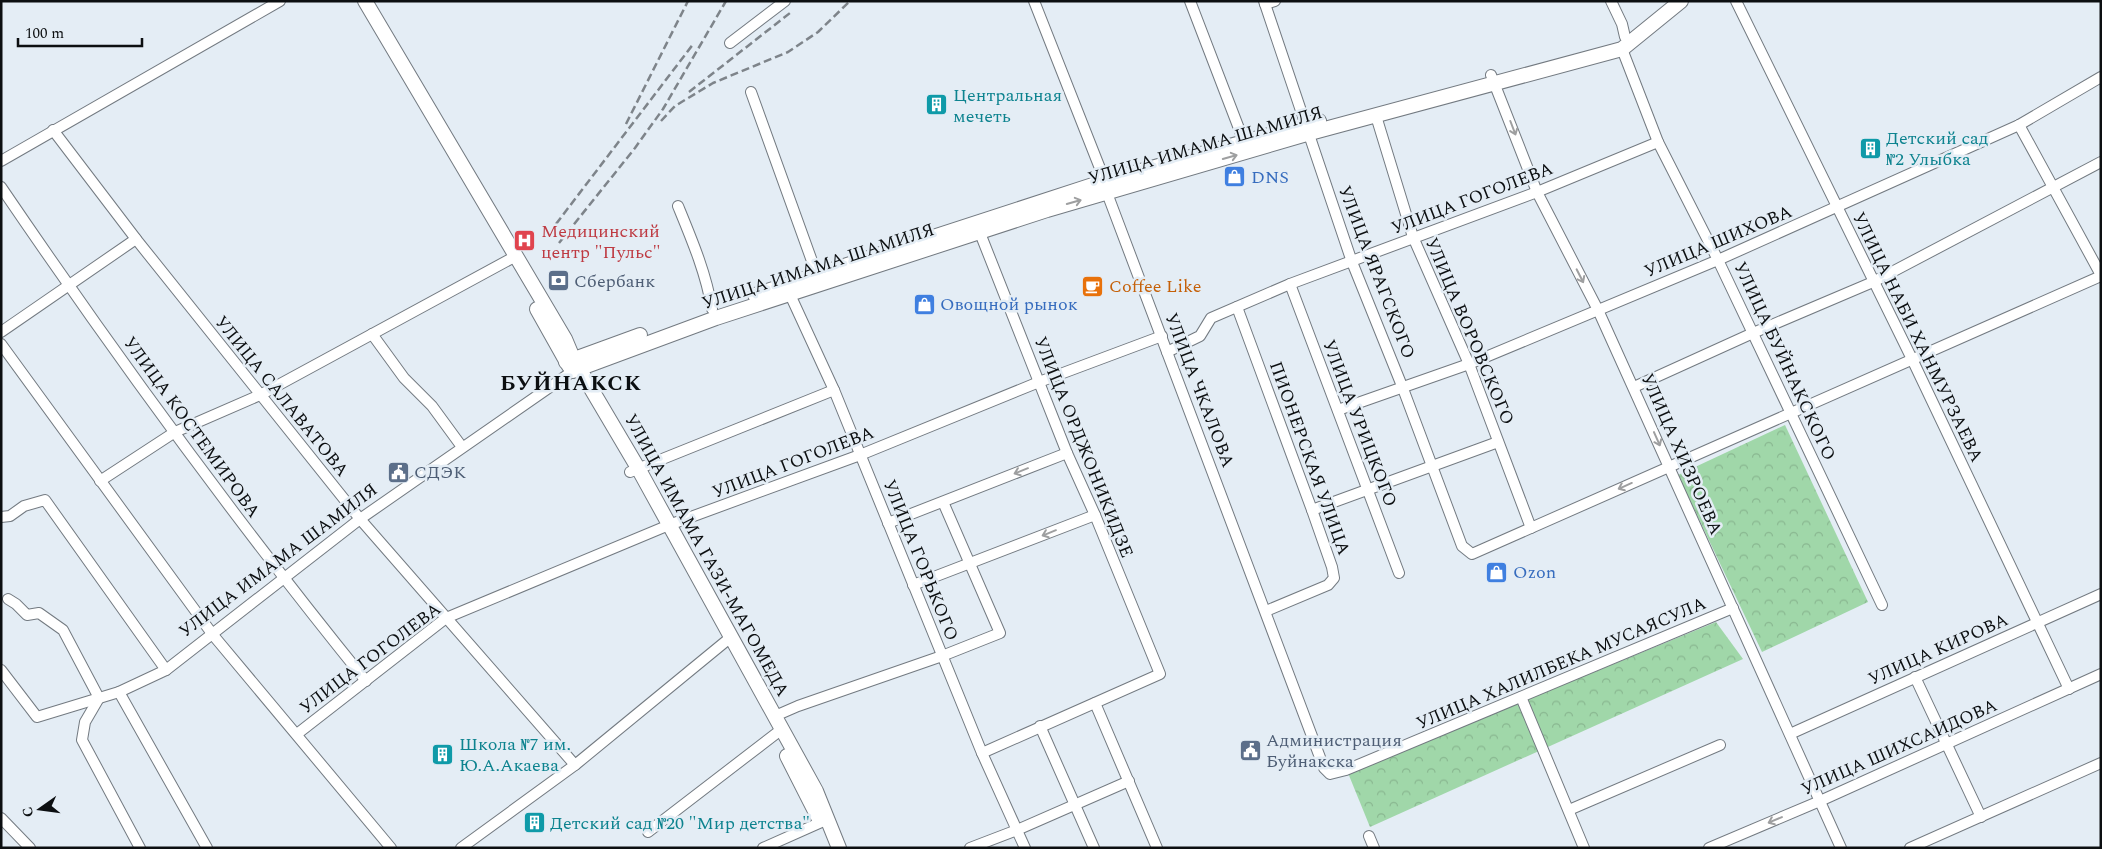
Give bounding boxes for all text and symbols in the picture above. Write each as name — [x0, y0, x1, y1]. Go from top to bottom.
scale bar — [18, 15, 141, 47]
text: 100 m — [25, 22, 64, 45]
place label: Центральная мечеть — [953, 82, 1062, 130]
building icon: Центральная мечеть — [925, 93, 949, 117]
street label: УЛИЦА ИМАМА ШАМИЛЯ — [1085, 99, 1326, 192]
one-way arrow — [1509, 120, 1518, 135]
place label: Детский сад №2 Улыбка — [1886, 125, 1989, 173]
building icon: Детский сад №2 Улыбка — [1858, 136, 1882, 160]
one-way arrow — [1222, 152, 1238, 162]
street label: УЛИЦА ГОГОЛЕВА — [1387, 155, 1557, 242]
place label: DNS — [1251, 164, 1289, 191]
shop icon: DNS — [1223, 165, 1247, 189]
street label: УЛИЦА ЯРАГСКОГО — [1331, 182, 1422, 363]
one-way arrow — [1066, 197, 1082, 207]
street label: УЛИЦА ШИХОВА — [1640, 198, 1796, 285]
street label: УЛИЦА НАБИ ХАНМУРЗАЕВА — [1845, 207, 1990, 467]
street label: УЛИЦА ИМАМА ШАМИЛЯ — [698, 216, 938, 317]
place label: Медицинский центр "Пульс" — [541, 218, 661, 266]
hospital icon: Медицинский центр "Пульс" — [513, 229, 537, 253]
street label: УЛИЦА ВОРОВСКОГО — [1418, 233, 1521, 429]
street label: УЛИЦА БУЙНАКСКОГО — [1727, 257, 1843, 465]
place label: Сбербанк — [574, 268, 655, 295]
one-way arrow — [1575, 268, 1585, 283]
bank icon: Сбербанк — [546, 269, 570, 293]
place label: Coffee Like — [1109, 273, 1201, 300]
cafe icon: Coffee Like — [1081, 274, 1105, 298]
place label: Овощной рынок — [940, 291, 1078, 318]
shop icon: Овощной рынок — [912, 292, 936, 316]
street label: УЛИЦА ЧКАЛОВА — [1158, 309, 1241, 471]
street label: УЛИЦА САЛАВАТОВА — [208, 310, 355, 483]
street label: УЛИЦА КОСТЕМИРОВА — [116, 331, 267, 524]
street label: УЛИЦА ОРДЖОНИКИДЗЕ — [1027, 332, 1140, 562]
street label: УЛИЦА УРИЦКОГО — [1315, 336, 1404, 511]
street label: ПИОНЕРСКАЯ УЛИЦА — [1262, 357, 1357, 559]
district label: БУЙНАКСК — [500, 367, 642, 400]
street label: УЛИЦА ХИЗРОЕВА — [1634, 369, 1729, 539]
street label: УЛИЦА ИМАМА ГАЗИ-МАГОМЕДА — [617, 409, 796, 702]
street label: УЛИЦА ГОГОЛЕВА — [708, 419, 878, 506]
one-way arrow — [1652, 431, 1662, 446]
place label: СДЭК — [414, 459, 466, 486]
public building icon: СДЭК — [386, 460, 410, 484]
one-way arrow — [1014, 467, 1030, 476]
street label: УЛИЦА ГОРЬКОГО — [876, 475, 965, 645]
street label: УЛИЦА ИМАМА ШАМИЛЯ — [173, 477, 383, 644]
one-way arrow — [1618, 482, 1633, 492]
one-way arrow — [1042, 529, 1057, 538]
place label: Ozon — [1513, 559, 1556, 586]
shop icon: Ozon — [1485, 560, 1509, 584]
street label: УЛИЦА ХАЛИЛБЕКА МУСАЯСУЛА — [1412, 590, 1710, 737]
street label: УЛИЦА ГОГОЛЕВА — [294, 596, 447, 721]
street label: УЛИЦА КИРОВА — [1864, 606, 2013, 692]
street label: УЛИЦА ШИХСАИДОВА — [1797, 692, 2002, 803]
place label: Администрация Буйнакска — [1266, 727, 1402, 775]
place label: Школа №7 им. Ю.А.Акаева — [459, 731, 571, 779]
public building icon: Администрация Буйнакска — [1238, 738, 1262, 762]
building icon: Школа №7 им. Ю.А.Акаева — [431, 742, 455, 766]
north arrow — [15, 784, 65, 834]
text: С — [16, 805, 39, 819]
place label: Детский сад №20 "Мир детства" — [550, 810, 810, 837]
building icon: Детский сад №20 "Мир детства" — [522, 811, 546, 835]
one-way arrow — [1768, 815, 1783, 825]

